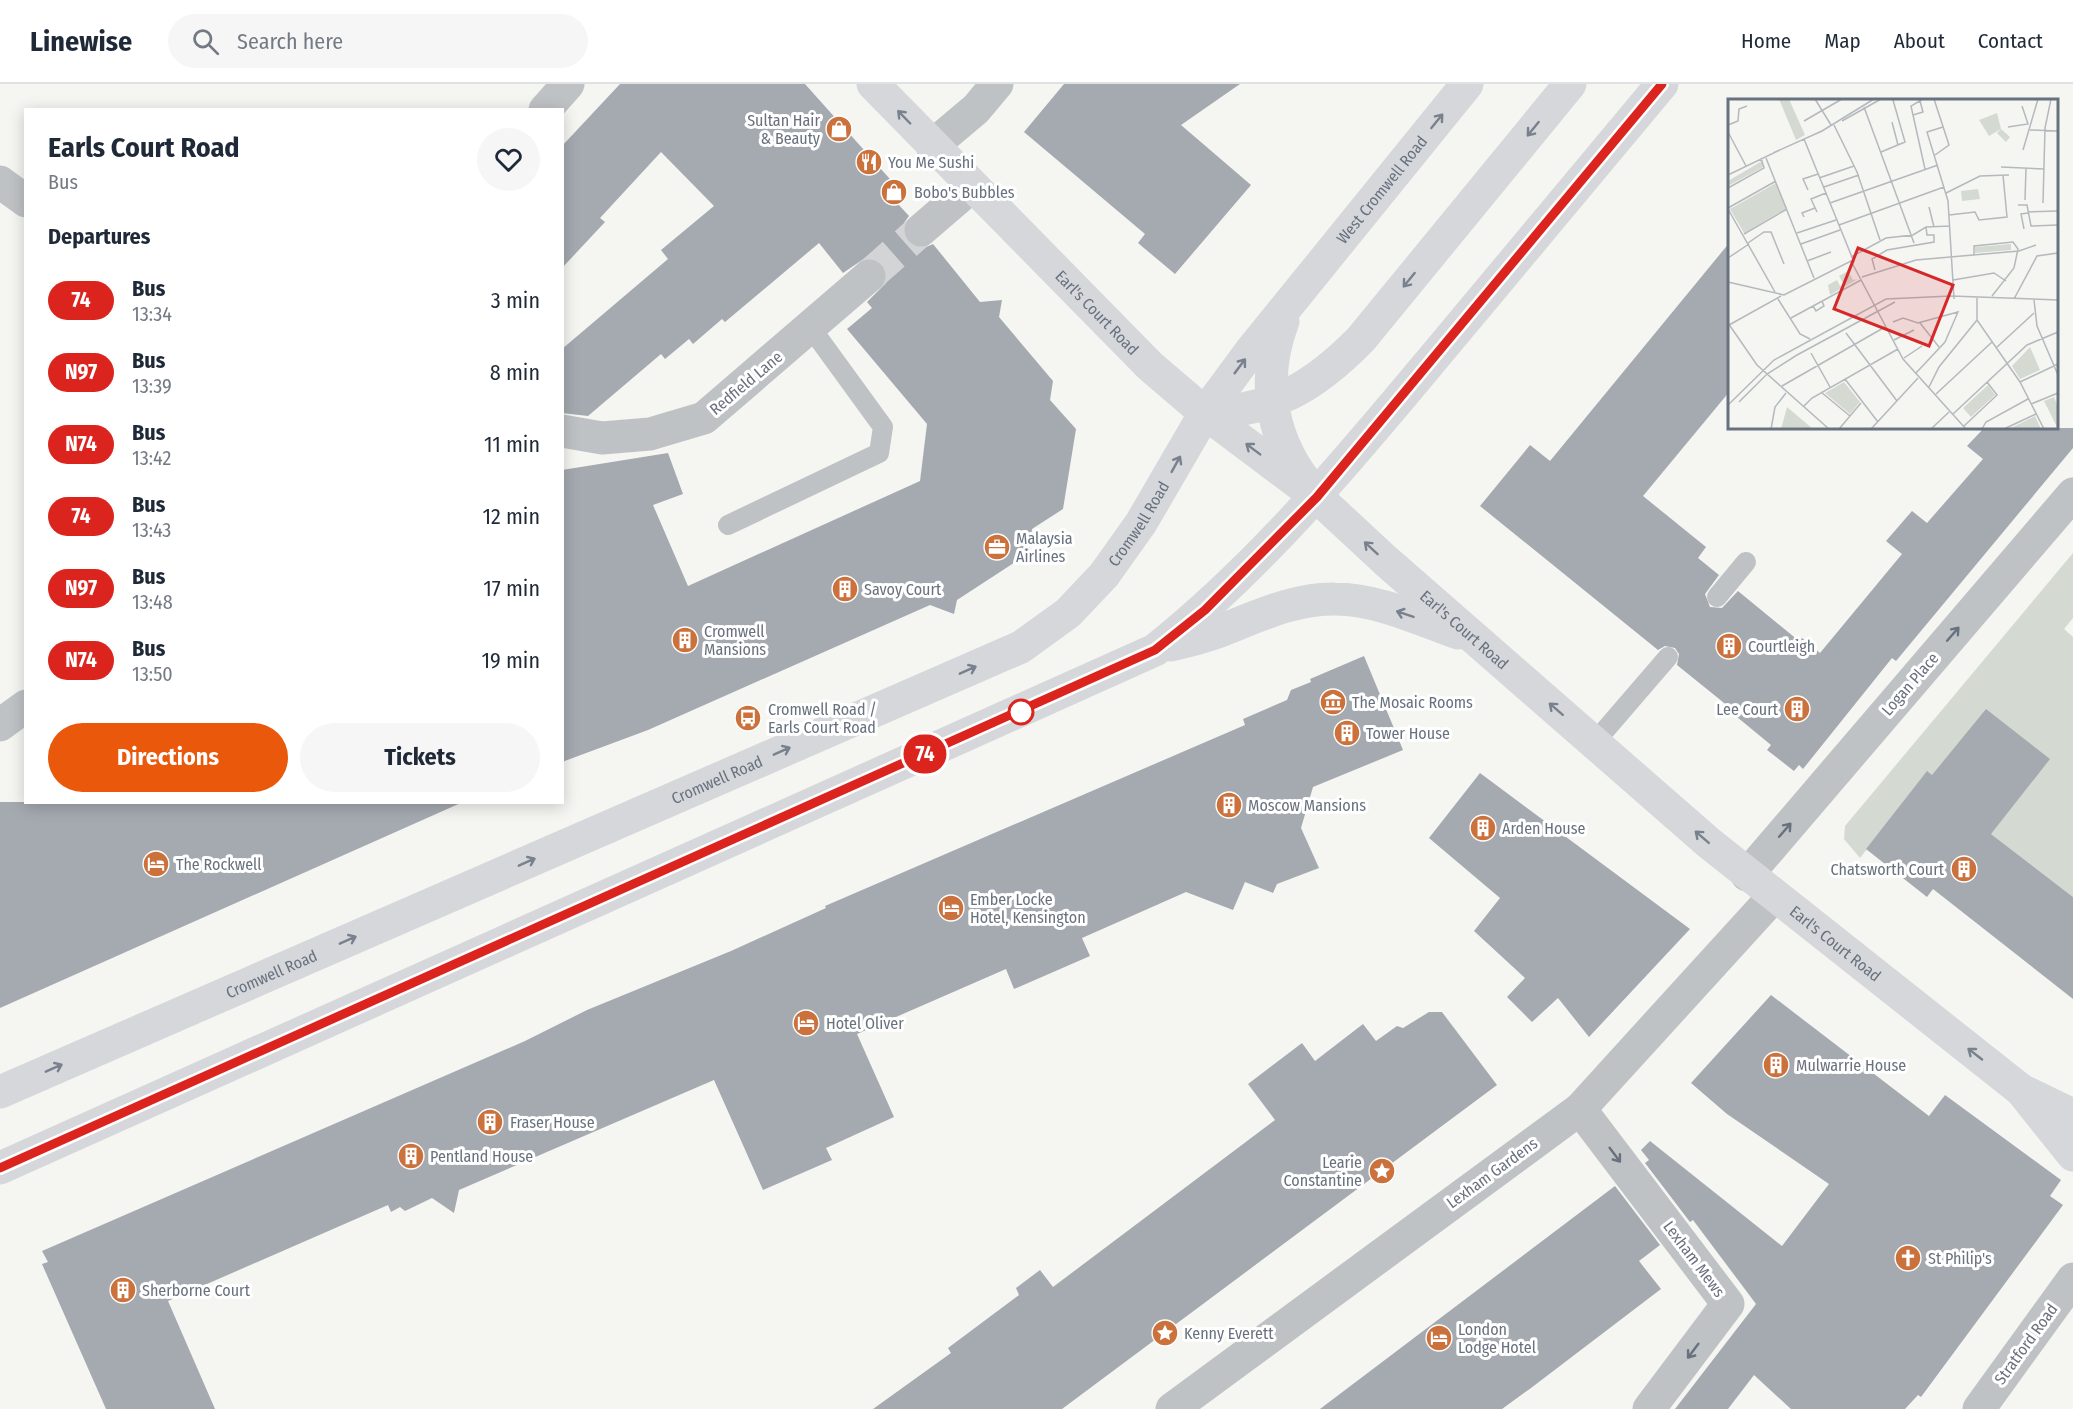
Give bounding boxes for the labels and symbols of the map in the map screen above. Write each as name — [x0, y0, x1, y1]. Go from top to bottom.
inset map — [1728, 99, 2058, 429]
one-way arrow — [897, 109, 911, 124]
place label: Sultan Hair & Beauty — [747, 111, 821, 148]
one-way arrow — [1431, 113, 1444, 129]
shop icon: Sultan Hair & Beauty — [824, 114, 854, 144]
one-way arrow — [1526, 121, 1540, 136]
street label: West Cromwell Road — [1332, 132, 1431, 247]
restaurant icon: You Me Sushi — [854, 147, 884, 177]
place label: You Me Sushi — [888, 153, 974, 172]
shop icon: Bobo's Bubbles — [879, 177, 909, 207]
place label: Bobo's Bubbles — [914, 183, 1015, 202]
street label: Earl's Court Road — [1052, 266, 1143, 358]
one-way arrow — [1403, 272, 1416, 288]
street label: Redfield Lane — [706, 347, 786, 419]
one-way arrow — [1234, 358, 1246, 374]
one-way arrow — [1246, 443, 1262, 455]
one-way arrow — [1170, 456, 1182, 473]
street label: Cromwell Road — [1104, 478, 1173, 570]
place label: Malaysia Airlines — [1016, 529, 1073, 566]
office icon: Malaysia Airlines — [982, 532, 1012, 562]
one-way arrow — [1364, 541, 1379, 555]
building icon: Savoy Court — [830, 574, 860, 604]
place label: Savoy Court — [864, 580, 942, 599]
street label: Earl's Court Road — [1417, 586, 1513, 673]
one-way arrow — [1396, 607, 1414, 618]
place label: Cromwell Mansions — [704, 622, 766, 659]
building icon: Cromwell Mansions — [670, 625, 700, 655]
one-way arrow — [1946, 627, 1960, 642]
building icon: Courtleigh — [1714, 631, 1744, 661]
place label: Courtleigh — [1748, 637, 1815, 656]
street label: Logan Place — [1878, 649, 1943, 719]
one-way arrow — [958, 663, 976, 675]
museum icon: The Mosaic Rooms — [1318, 687, 1348, 717]
place label: The Mosaic Rooms — [1352, 693, 1473, 712]
building icon: Lee Court — [1782, 694, 1812, 724]
unlabelled marker — [1008, 699, 1034, 725]
place label: Cromwell Road / Earls Court Road — [768, 700, 877, 737]
place label: Lee Court — [1716, 700, 1779, 719]
one-way arrow — [1548, 702, 1563, 716]
bus stop icon: Cromwell Road / Earls Court Road — [733, 703, 763, 733]
building icon: Tower House — [1332, 718, 1362, 748]
place label: Tower House — [1366, 724, 1450, 743]
line badge: 74 — [898, 734, 952, 774]
one-way arrow — [773, 745, 791, 756]
street label: Cromwell Road — [668, 751, 765, 808]
building icon: Moscow Mansions — [1214, 790, 1244, 820]
place label: Moscow Mansions — [1248, 796, 1366, 815]
building icon: Arden House — [1468, 813, 1498, 843]
place label: Arden House — [1502, 819, 1586, 838]
one-way arrow — [1778, 823, 1792, 838]
one-way arrow — [1694, 831, 1710, 844]
hotel icon: The Rockwell — [141, 849, 171, 879]
building icon: Chatsworth Court — [1949, 854, 1979, 884]
place label: The Rockwell — [176, 855, 262, 874]
one-way arrow — [517, 856, 535, 868]
place label: Chatsworth Court — [1830, 860, 1945, 879]
place label: Ember Locke Hotel, Kensington — [970, 890, 1086, 927]
hotel icon: Ember Locke Hotel, Kensington — [936, 893, 966, 923]
street label: Earl's Court Road — [1786, 901, 1885, 985]
one-way arrow — [338, 934, 357, 945]
street label: Cromwell Road — [223, 946, 320, 1002]
hotel icon: Hotel Oliver — [791, 1008, 821, 1038]
place label: Hotel Oliver — [826, 1014, 904, 1033]
one-way arrow — [1967, 1047, 1983, 1060]
building icon: Mulwarrie House — [1761, 1050, 1791, 1080]
place label: Mulwarrie House — [1796, 1056, 1906, 1075]
one-way arrow — [44, 1062, 62, 1074]
building icon: Fraser House — [475, 1107, 505, 1137]
place label: Fraser House — [510, 1113, 595, 1132]
street label: Lexham Gardens — [1443, 1134, 1541, 1212]
building icon: Pentland House — [396, 1141, 426, 1171]
place label: Pentland House — [430, 1147, 533, 1166]
one-way arrow — [1609, 1147, 1622, 1163]
place label: Learie Constantine — [1284, 1153, 1362, 1190]
place icon: Learie Constantine — [1367, 1156, 1397, 1186]
street label: Lexham Mews — [1659, 1217, 1729, 1301]
church icon: St Philip's — [1893, 1243, 1923, 1273]
place label: St Philip's — [1928, 1249, 1992, 1268]
building icon: Sherborne Court — [108, 1275, 138, 1305]
place label: Sherborne Court — [142, 1281, 251, 1300]
street label: Stratford Road — [1990, 1300, 2062, 1388]
place icon: Kenny Everett — [1150, 1318, 1180, 1348]
place label: London Lodge Hotel — [1458, 1320, 1536, 1357]
hotel icon: London Lodge Hotel — [1424, 1323, 1454, 1353]
place label: Kenny Everett — [1184, 1324, 1274, 1343]
one-way arrow — [1686, 1342, 1699, 1358]

